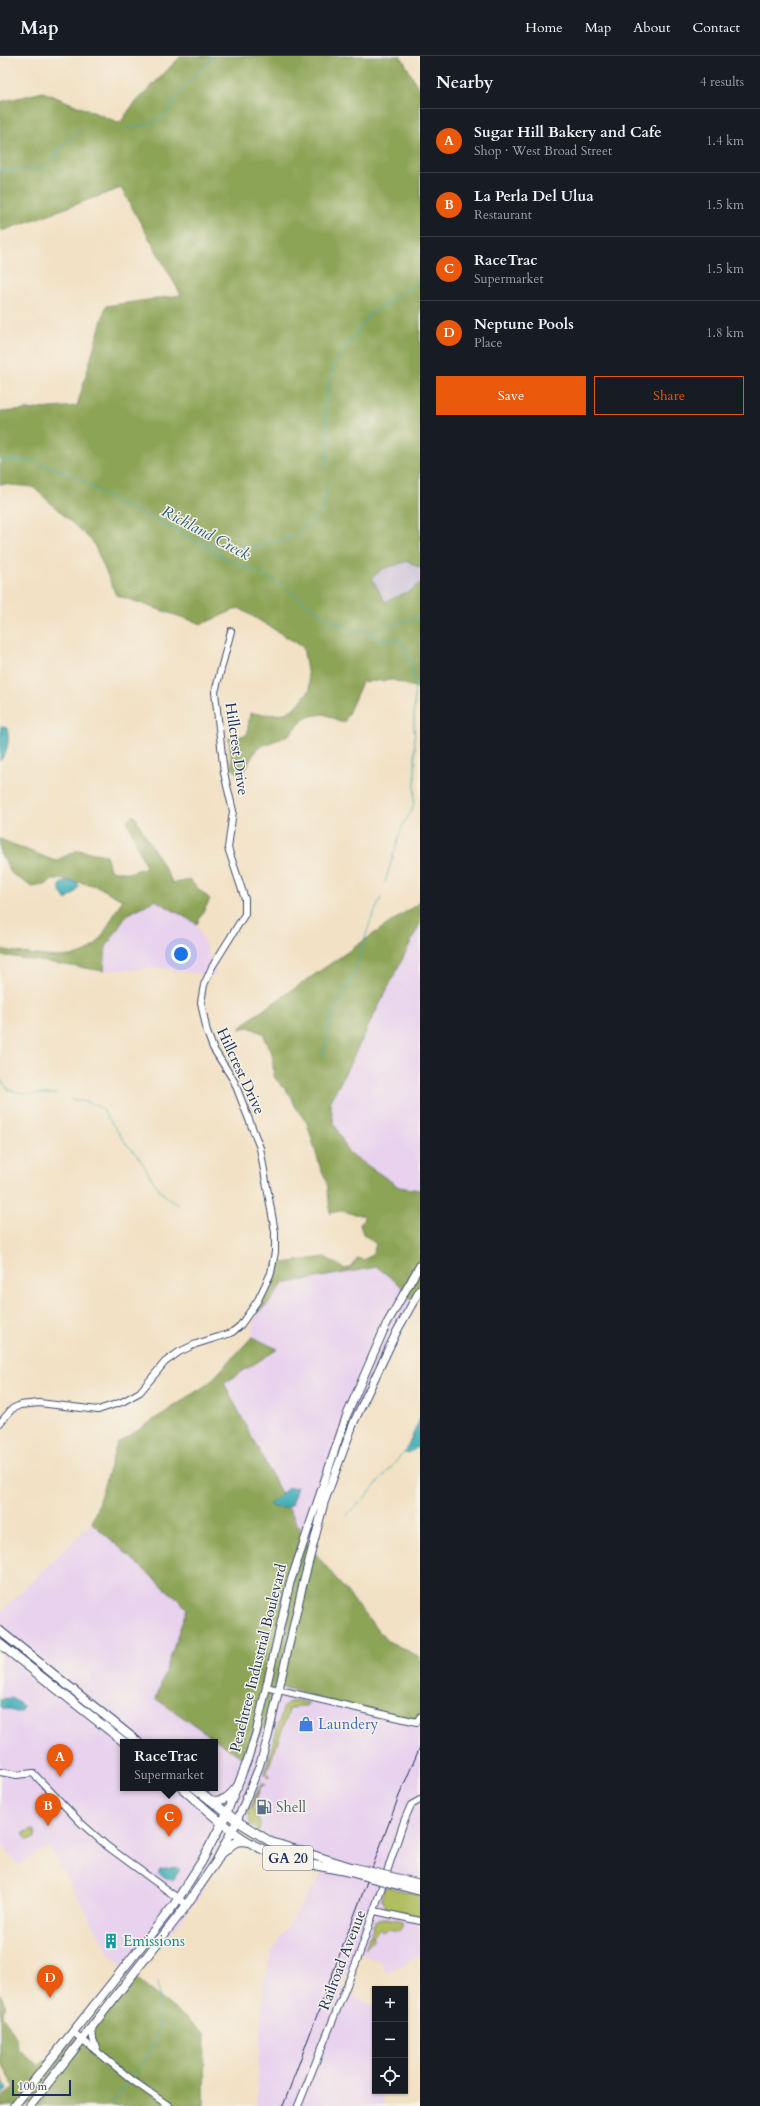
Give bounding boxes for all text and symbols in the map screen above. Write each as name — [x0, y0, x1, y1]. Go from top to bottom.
text: Map — [20, 15, 59, 41]
text: Home — [525, 18, 563, 37]
text: Map — [585, 18, 611, 37]
text: About — [633, 18, 670, 37]
text: Contact — [692, 18, 740, 37]
text: Nearby — [436, 71, 493, 94]
text: 4 results — [700, 73, 744, 91]
text: Sugar Hill Bakery and Cafe — [474, 122, 662, 142]
text: A — [444, 132, 454, 150]
text: 1.4 km — [706, 132, 744, 150]
text: Shop · West Broad Street — [474, 142, 612, 160]
text: La Perla Del Ulua — [474, 186, 594, 206]
text: B — [444, 196, 454, 214]
text: 1.5 km — [706, 196, 744, 214]
text: Restaurant — [474, 206, 532, 224]
text: RaceTrac — [474, 250, 538, 270]
text: C — [444, 260, 454, 278]
text: 1.5 km — [706, 260, 744, 278]
text: Supermarket — [474, 270, 544, 288]
text: Neptune Pools — [474, 314, 574, 334]
text: D — [443, 324, 455, 342]
text: 1.8 km — [706, 324, 744, 342]
text: Place — [474, 334, 502, 352]
button: Save — [436, 376, 586, 415]
button: Share — [594, 376, 744, 415]
water label: Richland Creek — [158, 500, 254, 566]
street label: Hillcrest Drive — [221, 701, 253, 797]
your location — [171, 944, 191, 964]
street label: Hillcrest Drive — [212, 1024, 270, 1118]
street label: Peachtree Industrial Boulevard — [225, 1562, 291, 1754]
place label: Laundery — [318, 1714, 379, 1734]
shop icon: Laundery — [297, 1715, 315, 1733]
popup — [120, 1739, 218, 1791]
pin: A — [47, 1744, 73, 1777]
text: RaceTrac — [134, 1746, 198, 1766]
text: Supermarket — [134, 1766, 204, 1784]
pin: B — [35, 1793, 61, 1826]
place label: Shell — [276, 1797, 306, 1817]
fuel station icon: Shell — [255, 1798, 273, 1816]
pin: C — [156, 1804, 182, 1837]
road number: GA 20 — [263, 1846, 313, 1870]
street label: Railroad Avenue — [314, 1907, 370, 2013]
place label: Emissions — [123, 1931, 185, 1951]
building icon: Emissions — [102, 1932, 120, 1950]
pin: D — [37, 1965, 63, 1998]
map controls — [372, 1986, 408, 2094]
button: + — [372, 1986, 408, 2022]
button: − — [372, 2022, 408, 2058]
button: locate — [372, 2058, 408, 2094]
scale bar — [12, 2078, 71, 2097]
text: 100 m — [18, 2079, 47, 2094]

